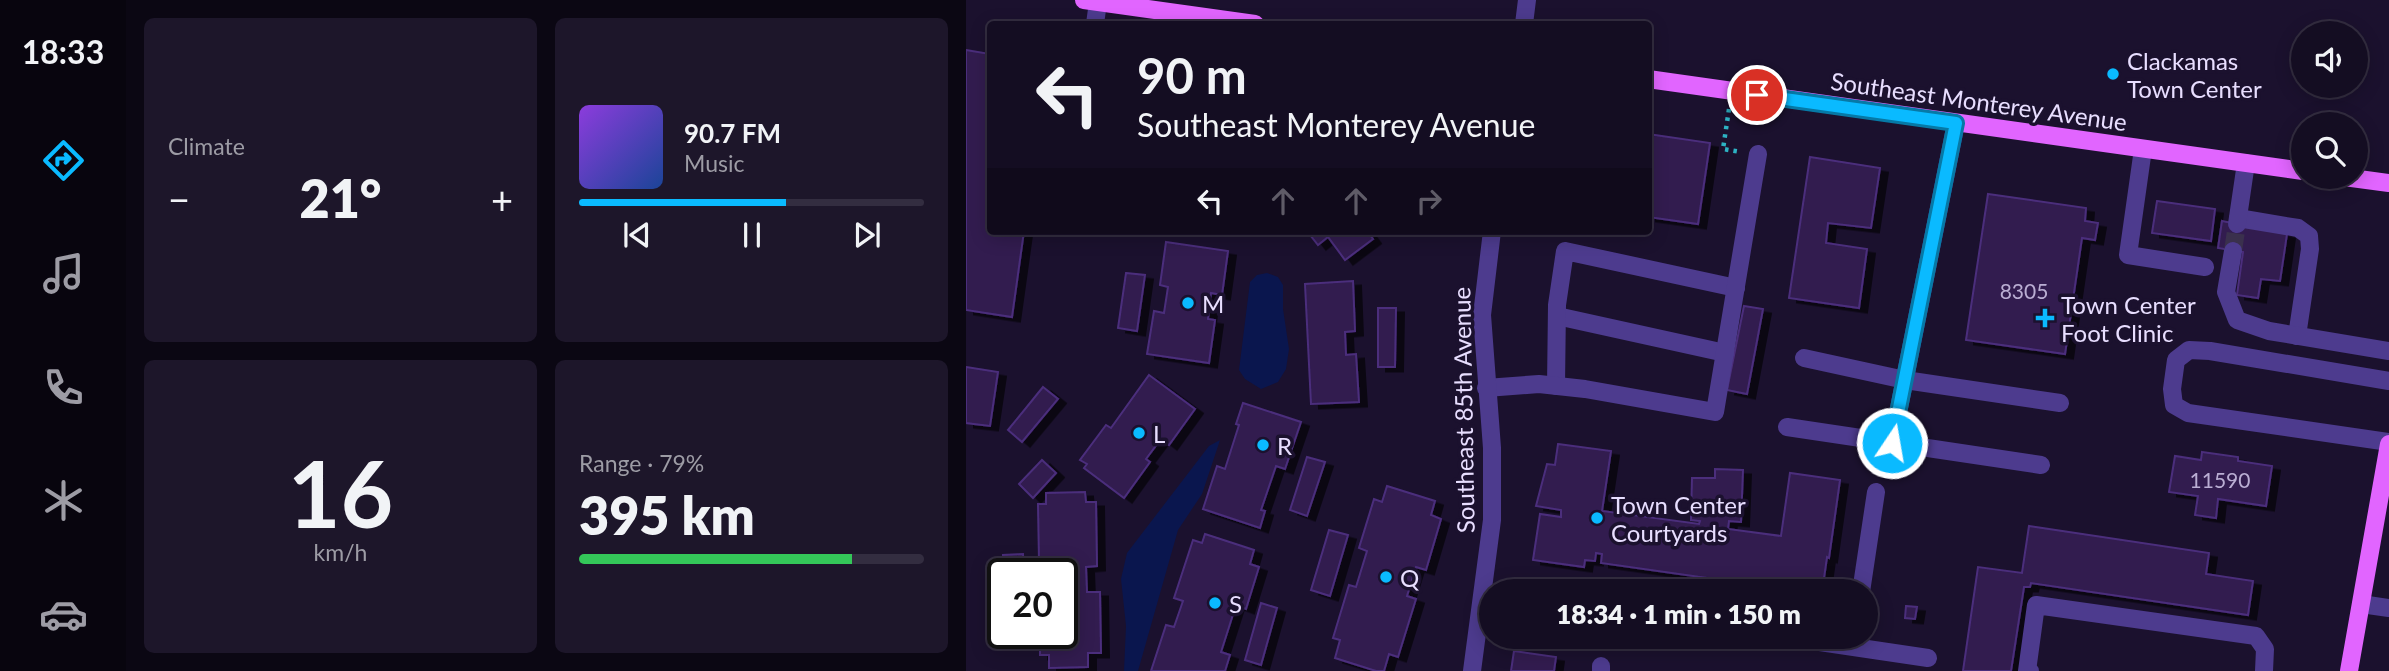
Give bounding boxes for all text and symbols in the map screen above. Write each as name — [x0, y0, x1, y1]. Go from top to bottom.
map controls — [2291, 21, 2368, 189]
button: sound — [2291, 21, 2368, 98]
text: 18:33 — [22, 32, 104, 71]
text: 90 m — [1137, 46, 1247, 104]
place label: Clackamas Town Center — [2127, 46, 2262, 103]
icon: left — [1022, 49, 1113, 140]
pin — [1727, 65, 1787, 125]
street label: Southeast Monterey Avenue — [1829, 66, 2129, 136]
marker: Clackamas Town Center — [2105, 66, 2121, 82]
icon: arrive — [1738, 76, 1776, 114]
text: Southeast Monterey Avenue — [1137, 105, 1535, 144]
button: search — [2291, 112, 2368, 189]
text: 90.7 FM — [684, 117, 781, 149]
text: Climate — [168, 132, 245, 160]
icon: directions — [39, 136, 88, 185]
text: Music — [684, 149, 744, 177]
text: 21° — [300, 167, 381, 229]
text: − — [168, 176, 190, 222]
text: + — [491, 176, 513, 222]
icon: left — [1191, 182, 1229, 220]
icon: ahead — [1264, 182, 1302, 220]
icon: ahead — [1337, 182, 1375, 220]
icon: right — [1410, 182, 1448, 220]
icon: previous — [618, 216, 656, 254]
icon: pause — [733, 216, 771, 254]
icon: next — [848, 216, 886, 254]
icon: music — [39, 249, 88, 298]
house number: 8305 — [2000, 278, 2048, 303]
street label: Southeast 85th Avenue — [1446, 287, 1480, 533]
place label: M — [1202, 289, 1224, 318]
place label: Town Center Foot Clinic — [2061, 290, 2196, 347]
marker: M — [1180, 295, 1196, 311]
marker: Town Center Foot Clinic — [2035, 308, 2055, 328]
icon: phone — [39, 363, 88, 412]
position arrow — [1855, 406, 1929, 480]
place label: L — [1153, 419, 1165, 448]
marker: L — [1131, 425, 1147, 441]
place label: R — [1277, 431, 1292, 460]
marker: R — [1255, 437, 1271, 453]
text: 16 — [288, 438, 393, 547]
text: Range · 79% — [579, 449, 704, 477]
house number: 11590 — [2190, 467, 2250, 492]
icon: climate — [39, 476, 88, 525]
text: 395 km — [579, 484, 755, 546]
place label: Town Center Courtyards — [1611, 490, 1746, 547]
marker: Town Center Courtyards — [1589, 510, 1605, 526]
text: km/h — [314, 538, 367, 566]
speed limit sign: 20 — [987, 558, 1078, 649]
place label: Q — [1400, 563, 1419, 592]
marker: Q — [1378, 569, 1394, 585]
place label: S — [1229, 589, 1242, 618]
icon: car — [39, 590, 88, 639]
marker: S — [1207, 595, 1223, 611]
text: 18:34 · 1 min · 150 m — [1556, 598, 1801, 630]

